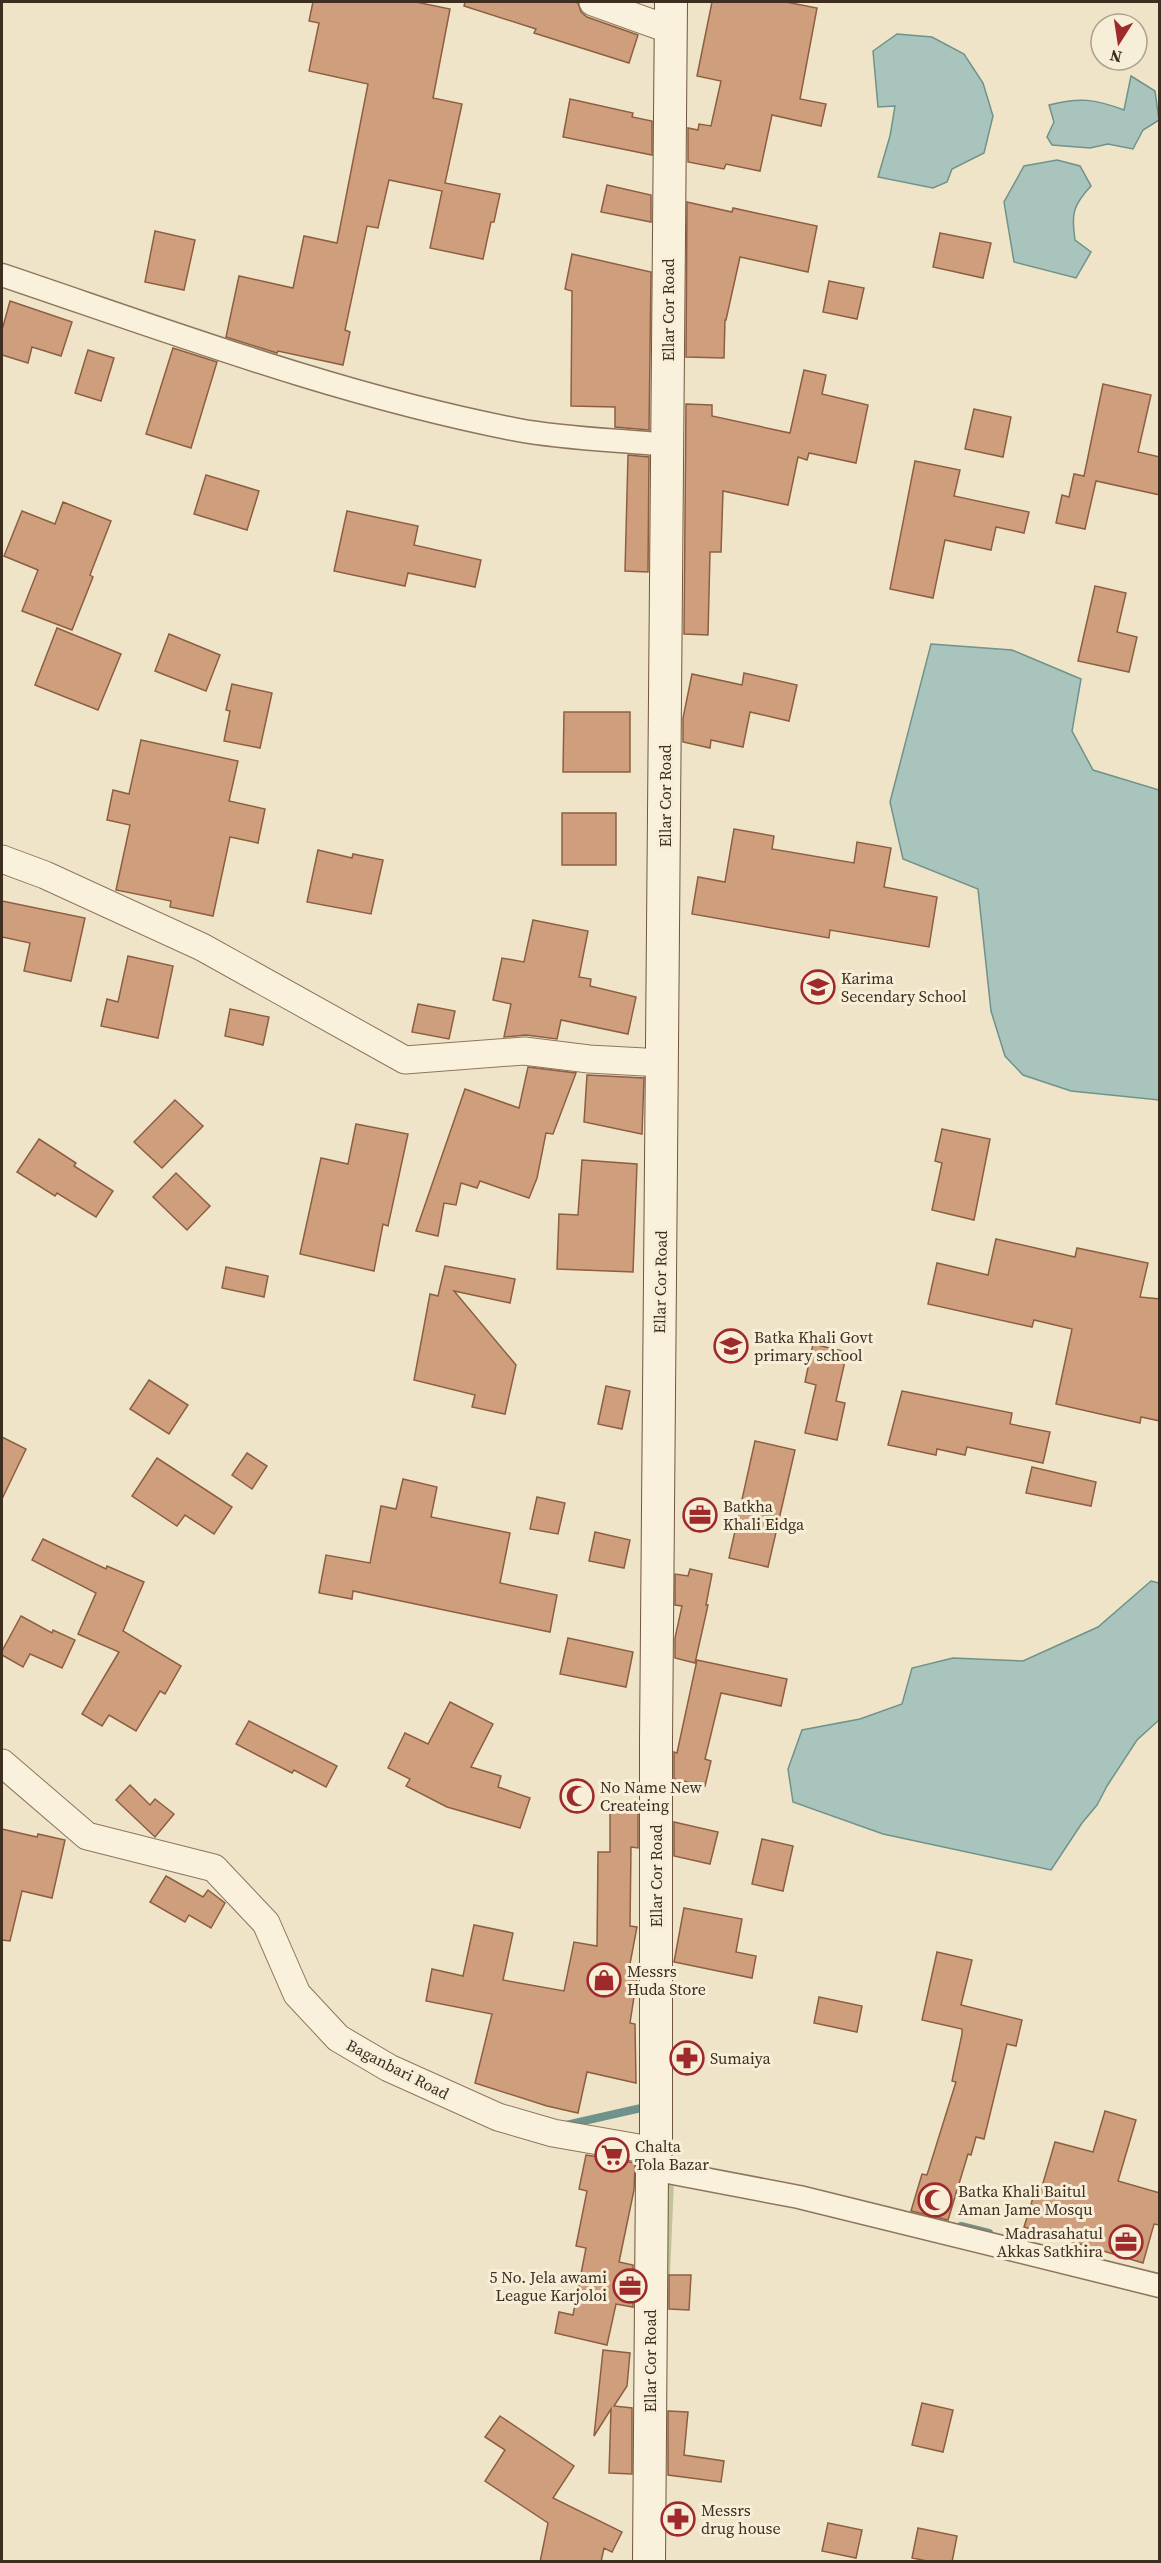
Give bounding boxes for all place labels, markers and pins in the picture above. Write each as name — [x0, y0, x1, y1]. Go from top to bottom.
place label: Karima Secendary School — [841, 967, 967, 1007]
school or university icon: Karima Secendary School — [800, 969, 836, 1005]
place label: Batka Khali Govt primary school — [754, 1326, 874, 1366]
school or university icon: Batka Khali Govt primary school — [713, 1328, 749, 1364]
place label: Batkha Khali Eidga — [723, 1495, 805, 1535]
office icon: Batkha Khali Eidga — [682, 1497, 718, 1533]
place label: No Name New Createing — [600, 1776, 703, 1816]
mosque icon: No Name New Createing — [559, 1778, 595, 1814]
place label: Messrs Huda Store — [627, 1960, 706, 2000]
shop icon: Messrs Huda Store — [586, 1962, 622, 1998]
pharmacy icon: Sumaiya — [669, 2040, 705, 2076]
place label: Sumaiya — [710, 2047, 771, 2069]
place label: Chalta Tola Bazar — [635, 2135, 709, 2175]
supermarket icon: Chalta Tola Bazar — [594, 2137, 630, 2173]
place label: Batka Khali Baitul Aman Jame Mosqu — [958, 2180, 1093, 2220]
mosque icon: Batka Khali Baitul Aman Jame Mosqu — [917, 2182, 953, 2218]
place label: Madrasahatul Akkas Satkhira — [997, 2222, 1104, 2262]
office icon: Madrasahatul Akkas Satkhira — [1108, 2224, 1144, 2260]
place label: 5 No. Jela awami League Karjoloi — [490, 2266, 607, 2306]
office icon: 5 No. Jela awami League Karjoloi — [612, 2268, 648, 2304]
place label: Messrs drug house — [701, 2499, 781, 2539]
pharmacy icon: Messrs drug house — [660, 2501, 696, 2537]

